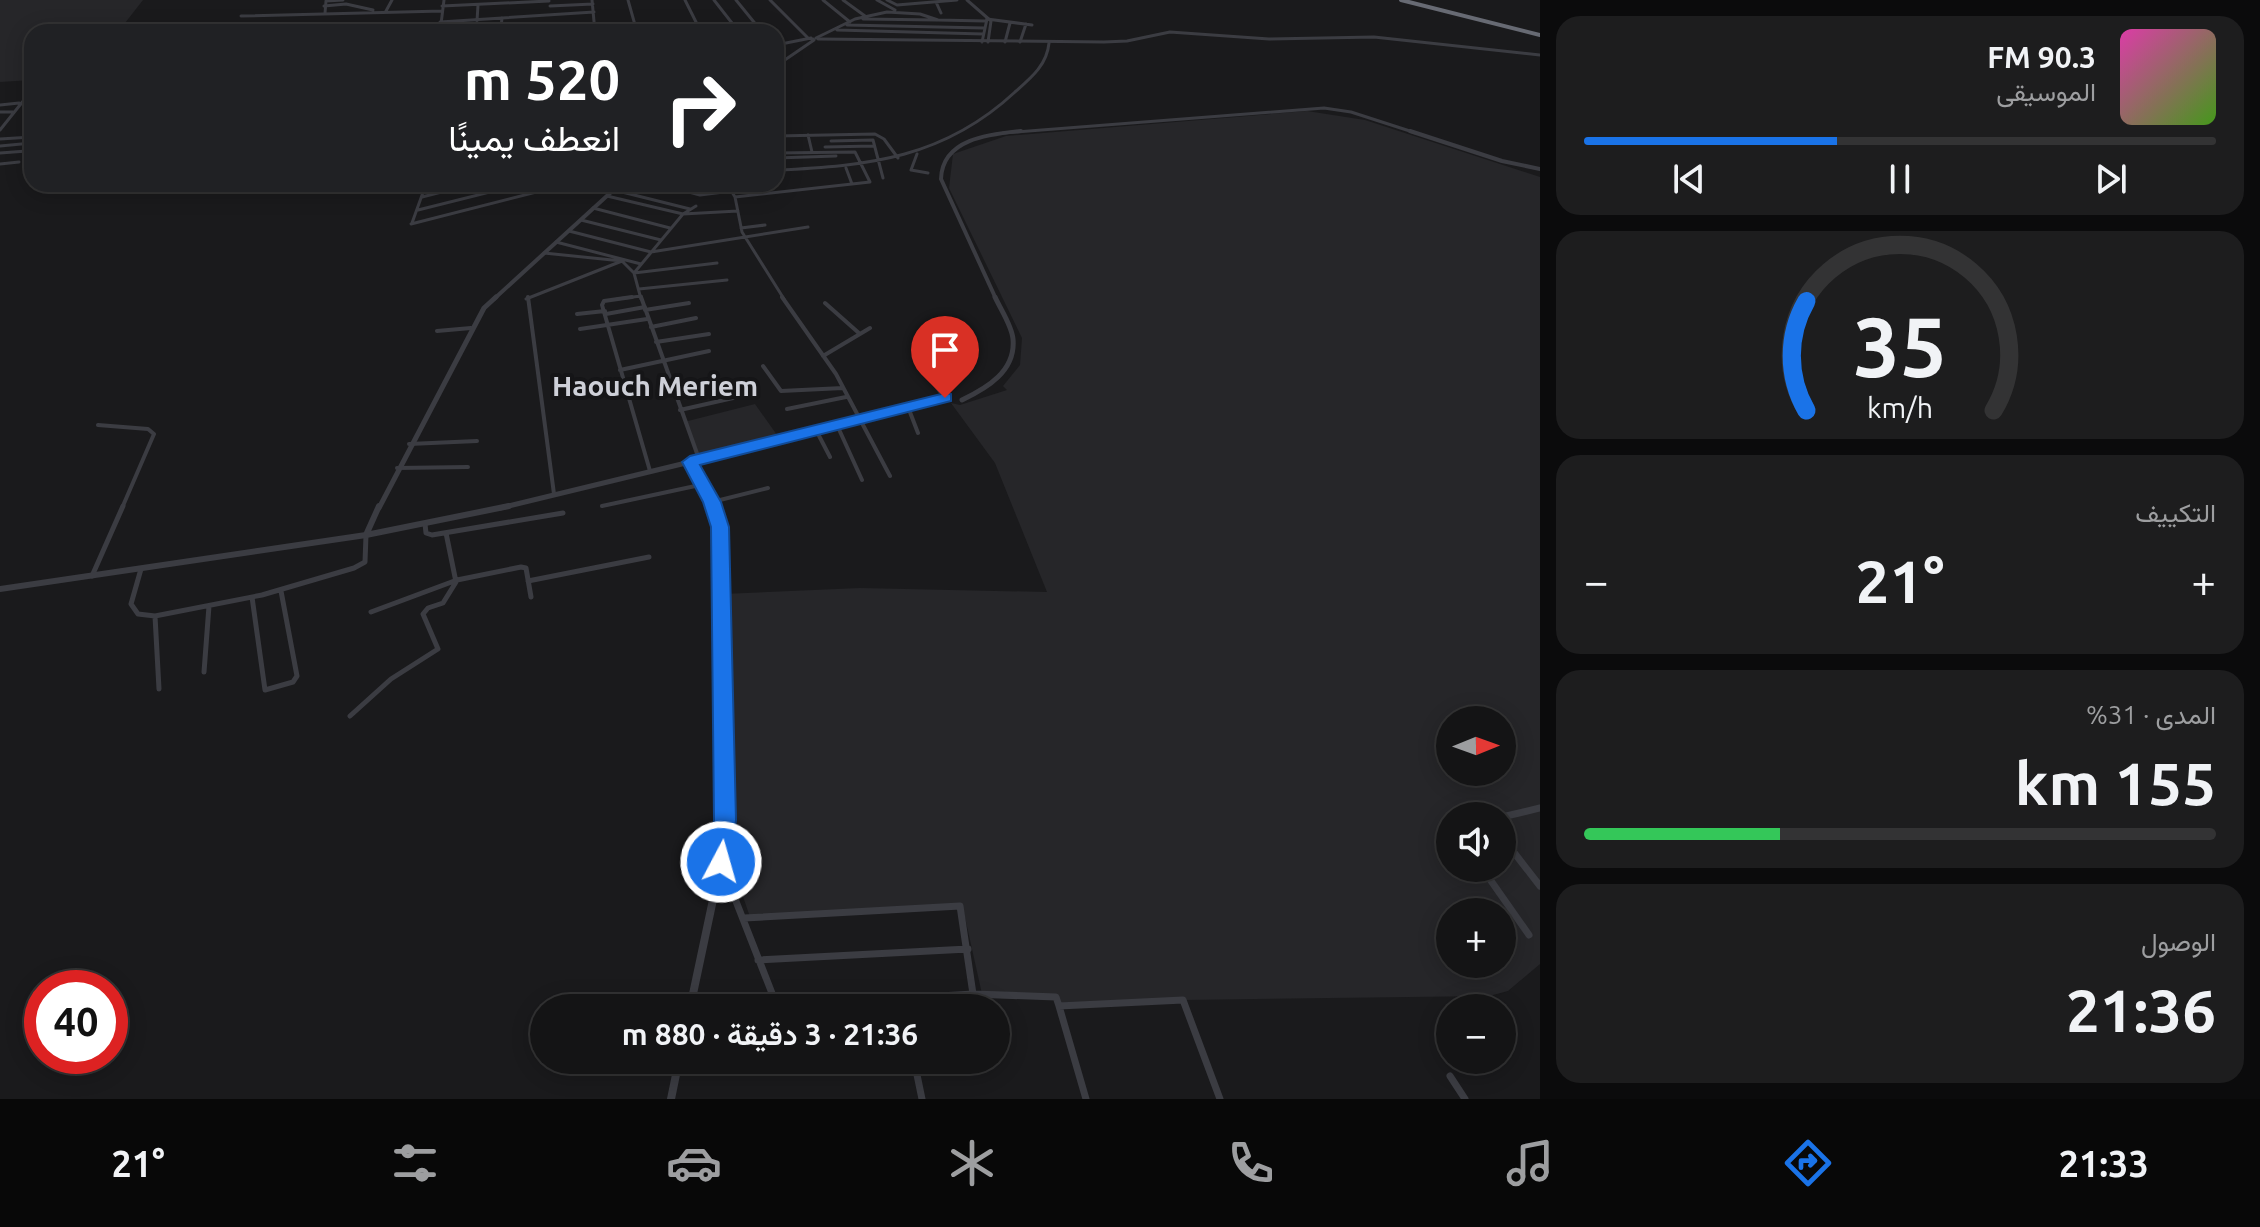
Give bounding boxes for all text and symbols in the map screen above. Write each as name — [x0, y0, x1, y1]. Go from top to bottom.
text: 90.3 FM — [1987, 40, 2096, 74]
text: 520 m — [464, 48, 620, 111]
icon: right — [648, 56, 752, 160]
text: الموسيقى — [1996, 77, 2096, 106]
text: انعطف يمينًا — [448, 117, 620, 158]
icon: previous — [1667, 157, 1711, 201]
icon: pause — [1878, 157, 1922, 201]
icon: next — [2089, 157, 2133, 201]
text: 35 — [1853, 298, 1947, 392]
pin — [911, 316, 979, 398]
icon: arrive — [923, 328, 967, 372]
district label: Haouch Meriem — [552, 370, 758, 401]
text: km/h — [1867, 391, 1933, 423]
text: التكييف — [2135, 498, 2216, 527]
text: 21° — [1856, 547, 1944, 614]
text: − — [1584, 556, 1609, 605]
text: + — [2191, 556, 2216, 605]
text: المدى · 31% — [2086, 700, 2216, 729]
north arrow — [1436, 706, 1516, 786]
map controls — [1436, 706, 1516, 1074]
text: 155 km — [2015, 749, 2216, 816]
button: sound — [1436, 802, 1516, 882]
position arrow — [679, 820, 763, 904]
button: + — [1436, 898, 1516, 978]
text: الوصول — [2141, 927, 2216, 956]
speed limit sign: 40 — [24, 970, 128, 1074]
text: 21:36 — [2066, 976, 2216, 1043]
button: − — [1436, 994, 1516, 1074]
text: 21:36 · 3 دقيقة · 880 m — [622, 1017, 918, 1051]
icon: filters — [387, 1135, 443, 1191]
icon: car — [666, 1135, 722, 1191]
icon: climate — [944, 1135, 1000, 1191]
icon: phone — [1223, 1135, 1279, 1191]
icon: music — [1502, 1135, 1558, 1191]
icon: directions — [1780, 1135, 1836, 1191]
text: 21° — [111, 1143, 165, 1184]
text: 21:33 — [2059, 1143, 2149, 1184]

